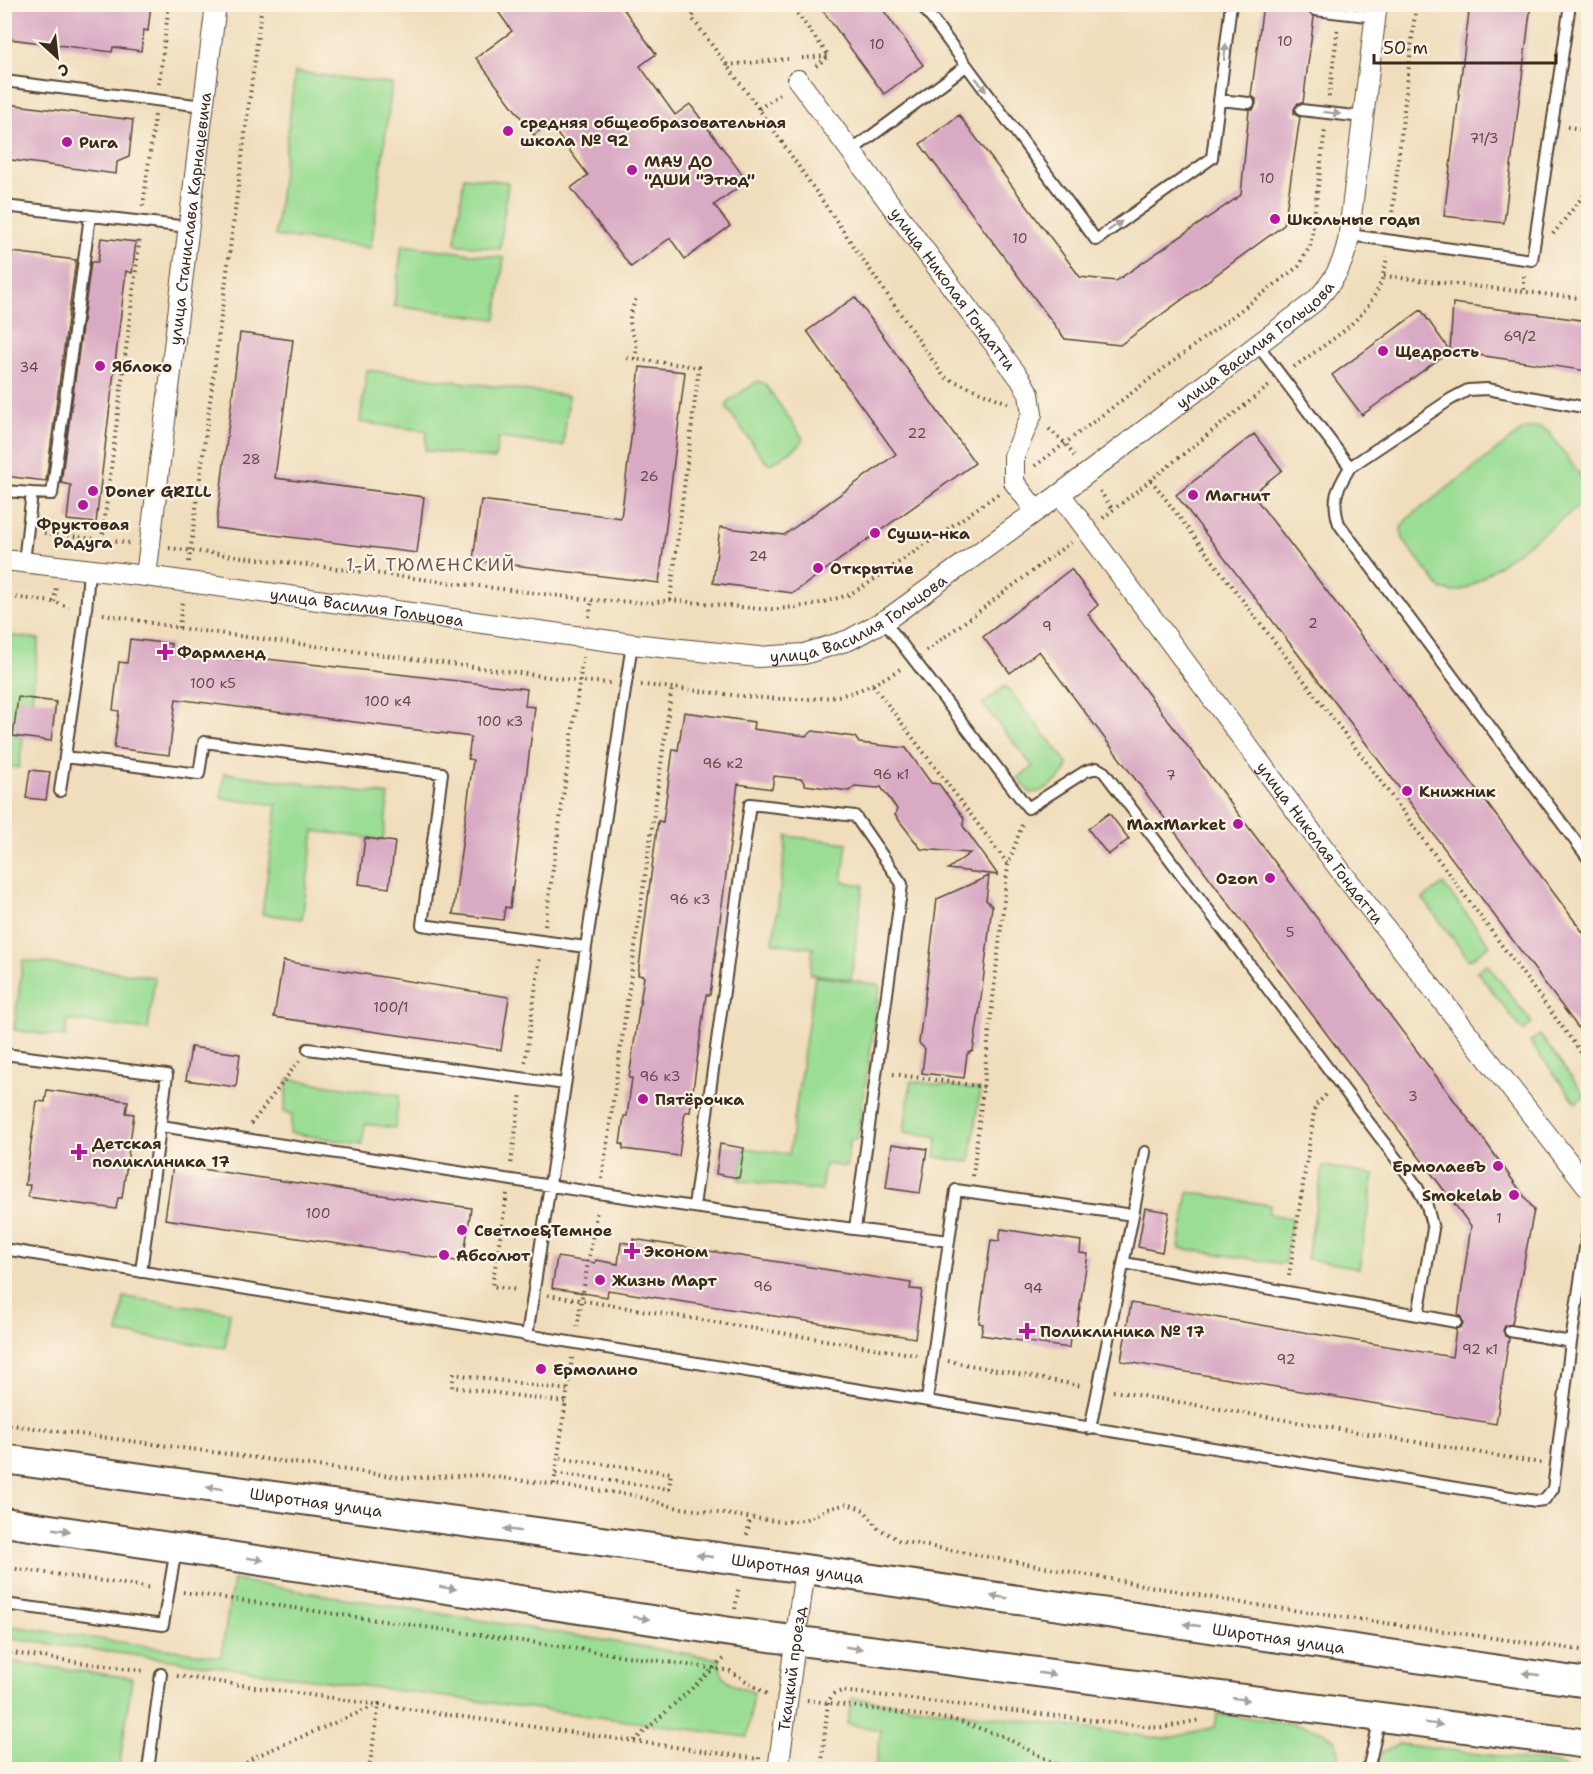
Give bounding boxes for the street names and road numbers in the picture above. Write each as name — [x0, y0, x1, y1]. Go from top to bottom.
street label: улица Станислава Карнацевича — [164, 91, 216, 346]
street label: улица Николая Гондатти — [886, 203, 1021, 374]
street label: улица Василия Гольцова — [1172, 277, 1339, 413]
street label: улица Василия Гольцова — [769, 569, 951, 667]
street label: улица Василия Гольцова — [269, 583, 465, 631]
street label: улица Николая Гондатти — [1252, 757, 1388, 928]
street label: Широтная улица — [248, 1482, 384, 1521]
street label: Широтная улица — [730, 1548, 865, 1588]
street label: Ткацкий проезд — [773, 1605, 810, 1733]
street label: Широтная улица — [1211, 1618, 1346, 1658]

